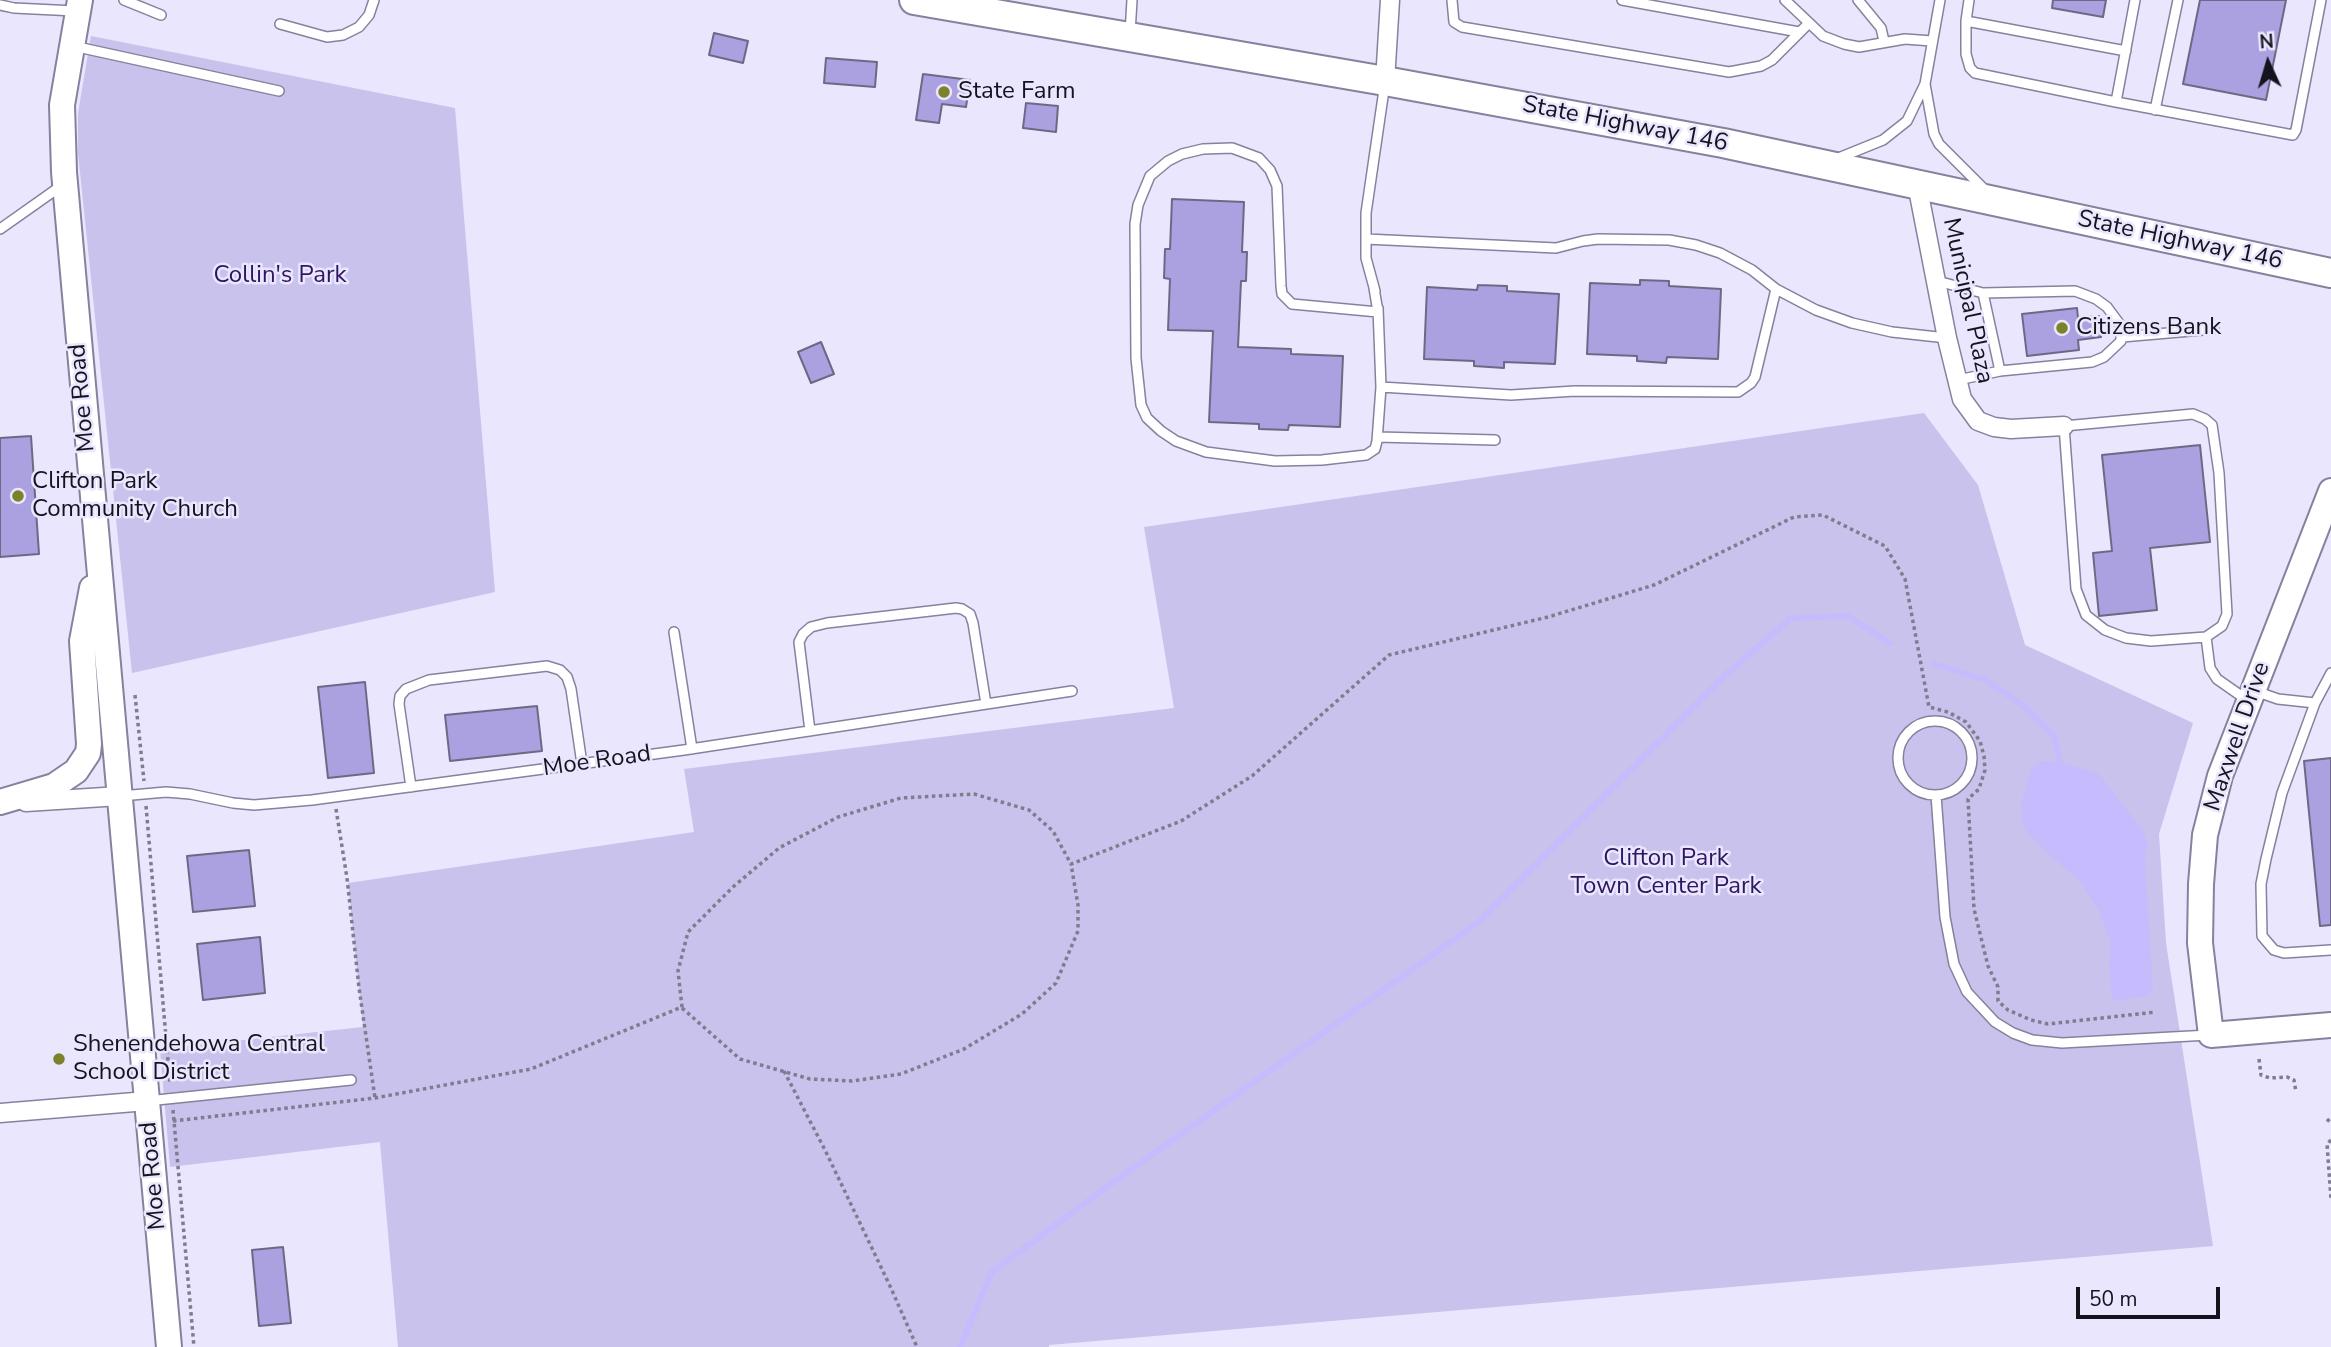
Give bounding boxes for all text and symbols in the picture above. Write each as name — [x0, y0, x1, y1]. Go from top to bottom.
north arrow — [2233, 28, 2303, 98]
text: N — [2259, 29, 2275, 56]
place label: State Farm — [958, 78, 1076, 106]
marker: State Farm — [936, 84, 952, 100]
street label: State Highway 146 — [1520, 91, 1730, 159]
street label: State Highway 146 — [2075, 205, 2285, 277]
street label: Municipal Plaza — [1935, 216, 1999, 386]
park label: Collin's Park — [213, 262, 347, 290]
place label: Citizens Bank — [2076, 314, 2221, 342]
marker: Citizens Bank — [2054, 320, 2070, 336]
street label: Moe Road — [64, 343, 102, 453]
place label: Clifton Park Community Church — [32, 468, 238, 524]
marker: Clifton Park Community Church — [10, 488, 26, 504]
street label: Maxwell Drive — [2199, 659, 2277, 815]
street label: Moe Road — [541, 740, 653, 784]
park label: Clifton Park Town Center Park — [1570, 845, 1762, 901]
place label: Shenendehowa Central School District — [73, 1031, 325, 1087]
marker: Shenendehowa Central School District — [51, 1051, 67, 1067]
street label: Moe Road — [135, 1121, 173, 1231]
scale bar — [2079, 1274, 2222, 1318]
text: 50 m — [2089, 1285, 2138, 1313]

